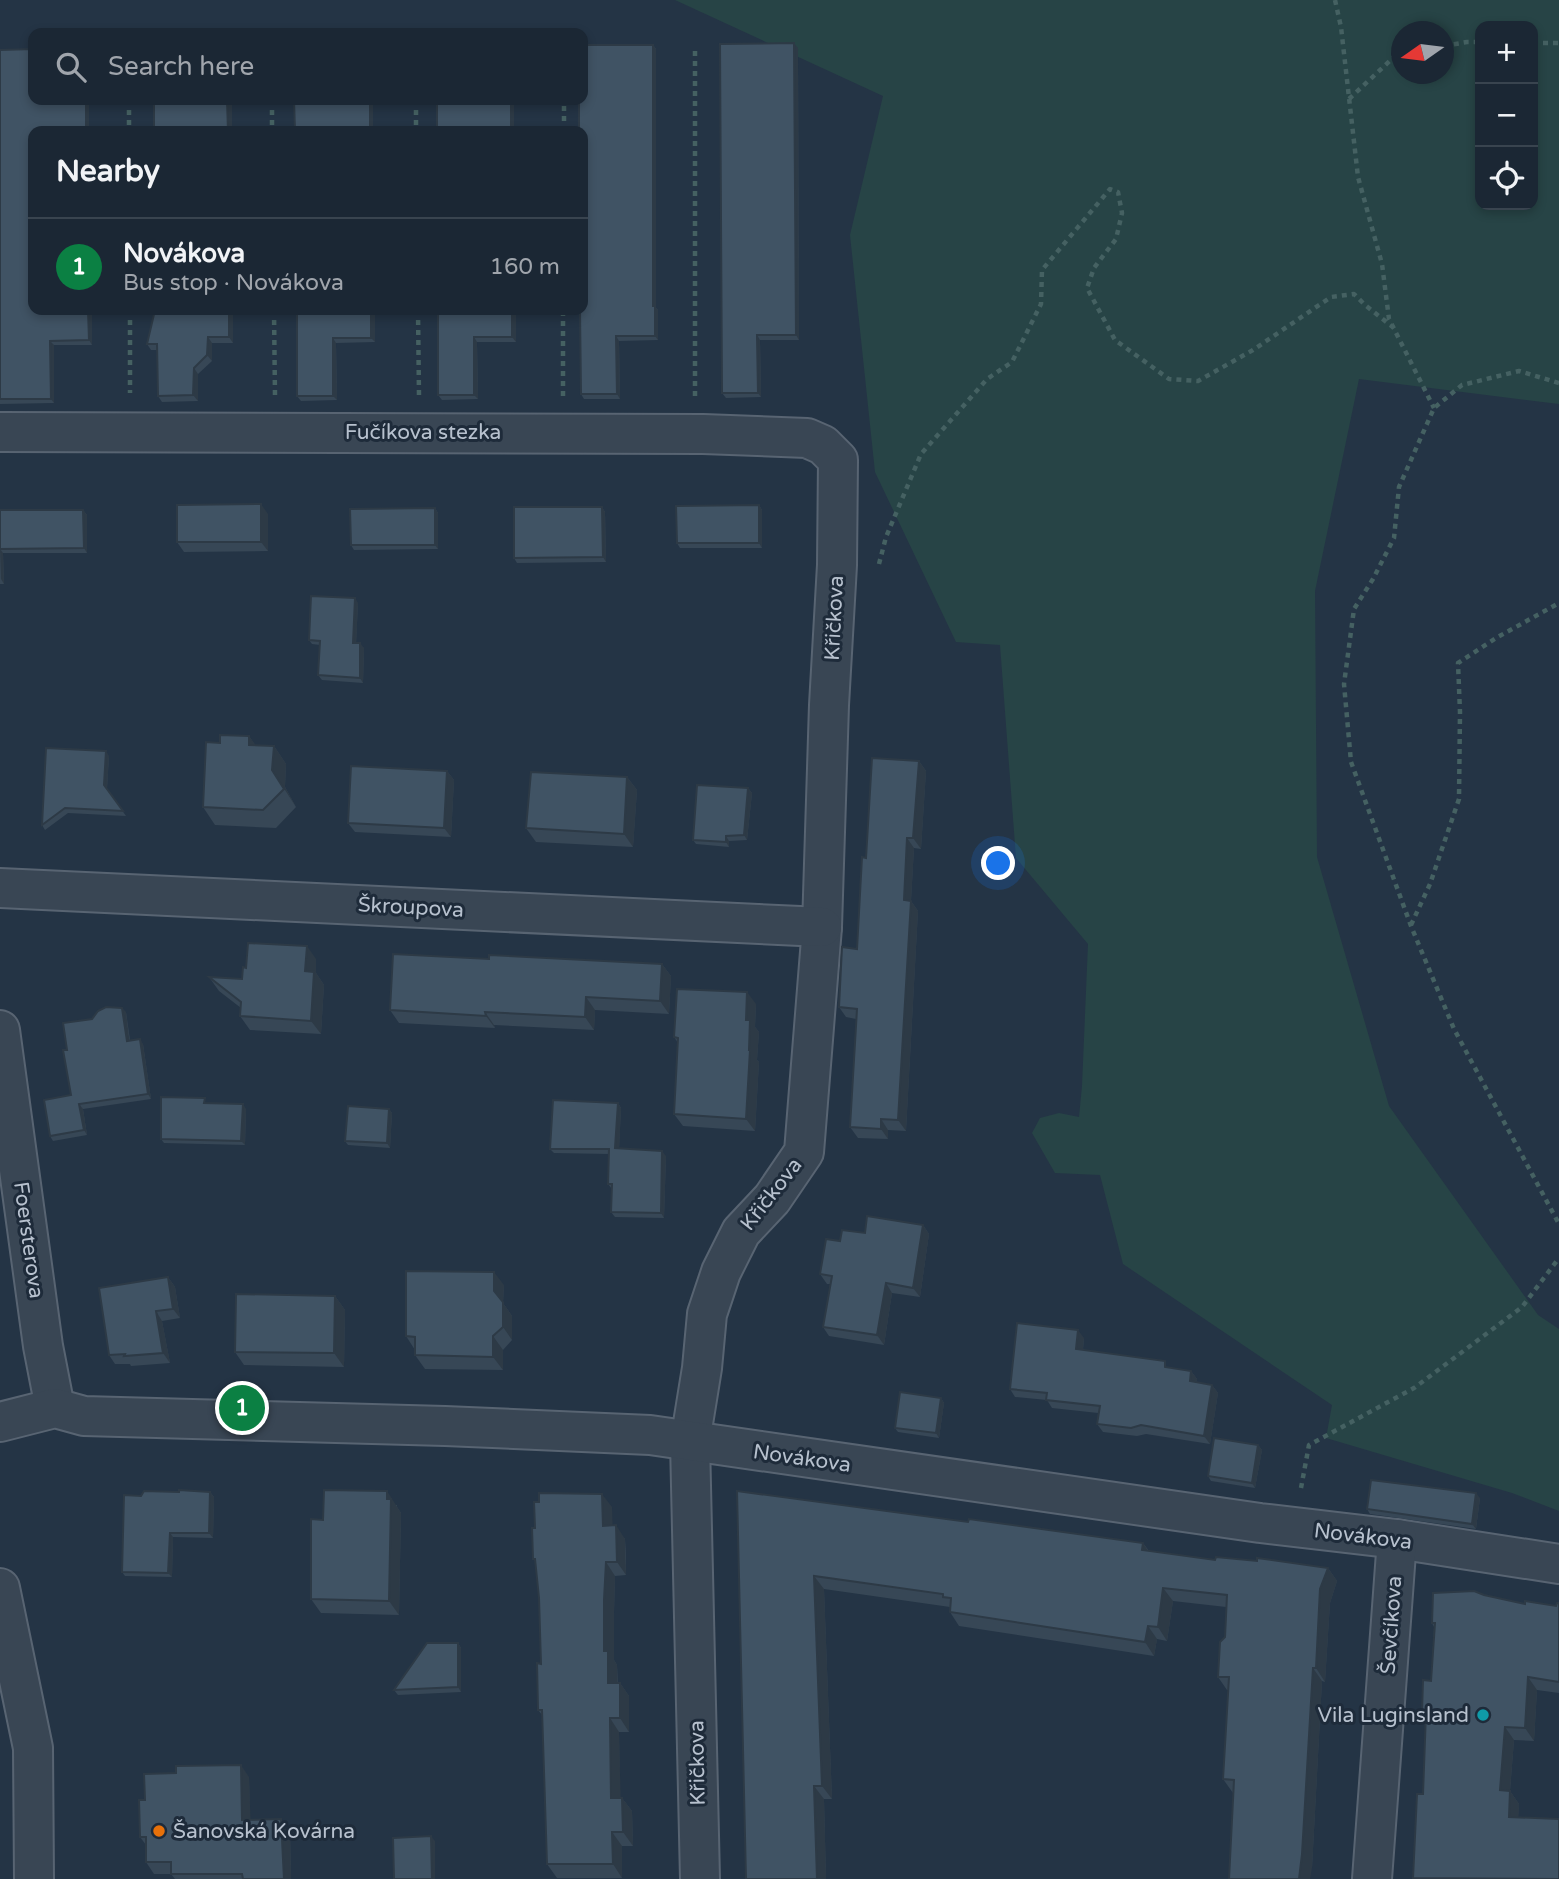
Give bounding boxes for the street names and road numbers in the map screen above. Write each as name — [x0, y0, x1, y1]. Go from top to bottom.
street label: Fučíkova stezka — [345, 420, 501, 445]
street label: Křičkova — [820, 575, 849, 661]
street label: Škroupova — [357, 892, 465, 923]
street label: Křičkova — [735, 1153, 807, 1236]
street label: Foersterova — [8, 1180, 49, 1300]
street label: Novákova — [751, 1439, 853, 1478]
street label: Novákova — [1312, 1518, 1413, 1555]
street label: Ševčíkova — [1376, 1575, 1407, 1675]
street label: Křičkova — [684, 1720, 711, 1806]

